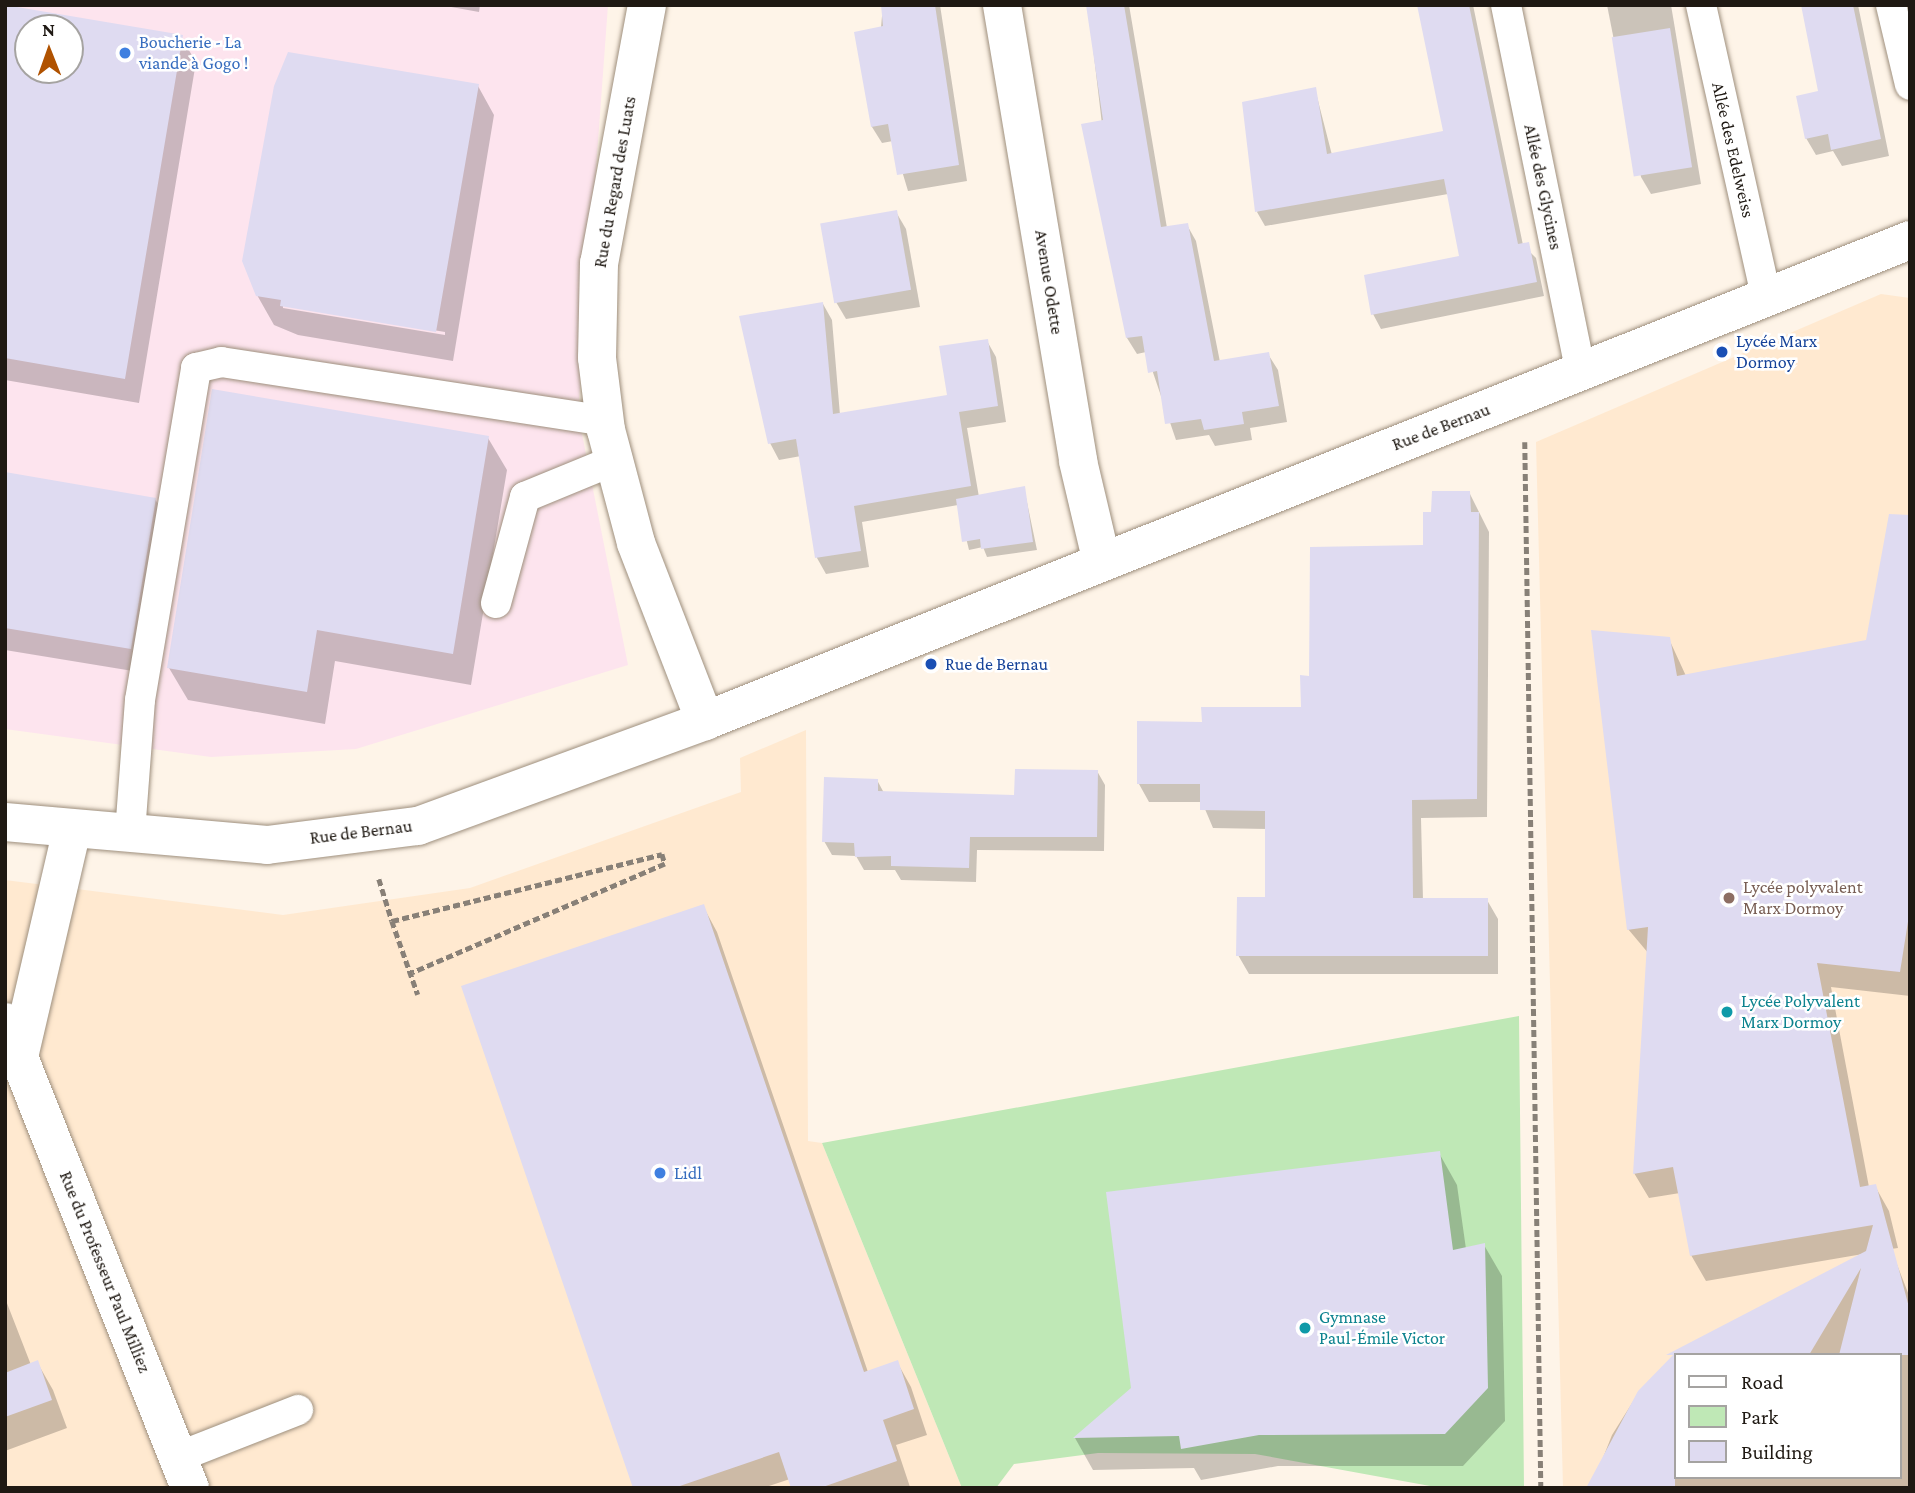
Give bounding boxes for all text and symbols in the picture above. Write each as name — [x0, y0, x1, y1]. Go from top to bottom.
north arrow — [14, 14, 84, 84]
text: N — [42, 19, 55, 40]
place label: Boucherie - La viande à Gogo ! — [139, 32, 248, 74]
marker: Boucherie - La viande à Gogo ! — [117, 45, 133, 61]
street label: Allée des Edelweiss — [1707, 80, 1759, 220]
street label: Rue du Regard des Luats — [589, 95, 641, 269]
street label: Allée des Glycines — [1519, 122, 1567, 252]
street label: Avenue Odette — [1030, 228, 1068, 336]
place label: Lycée Marx Dormoy — [1736, 331, 1817, 374]
marker: Lycée Marx Dormoy — [1714, 344, 1730, 360]
street label: Rue de Bernau — [1389, 398, 1493, 456]
place label: Rue de Bernau — [945, 653, 1048, 675]
marker: Rue de Bernau — [923, 656, 939, 672]
street label: Rue de Bernau — [309, 815, 413, 849]
place label: Lycée polyvalent Marx Dormoy — [1743, 877, 1863, 920]
marker: Lycée polyvalent Marx Dormoy — [1721, 890, 1737, 906]
place label: Lycée Polyvalent Marx Dormoy — [1741, 991, 1860, 1034]
marker: Lycée Polyvalent Marx Dormoy — [1719, 1004, 1735, 1020]
place label: Lidl — [674, 1162, 702, 1184]
marker: Lidl — [652, 1165, 668, 1181]
street label: Rue du Professeur Paul Milliez — [55, 1168, 155, 1376]
place label: Gymnase Paul-Émile Victor — [1319, 1307, 1445, 1350]
marker: Gymnase Paul-Émile Victor — [1297, 1320, 1313, 1336]
legend — [1674, 1353, 1901, 1479]
text: Road — [1741, 1370, 1784, 1394]
text: Park — [1741, 1405, 1778, 1429]
text: Building — [1741, 1440, 1813, 1464]

